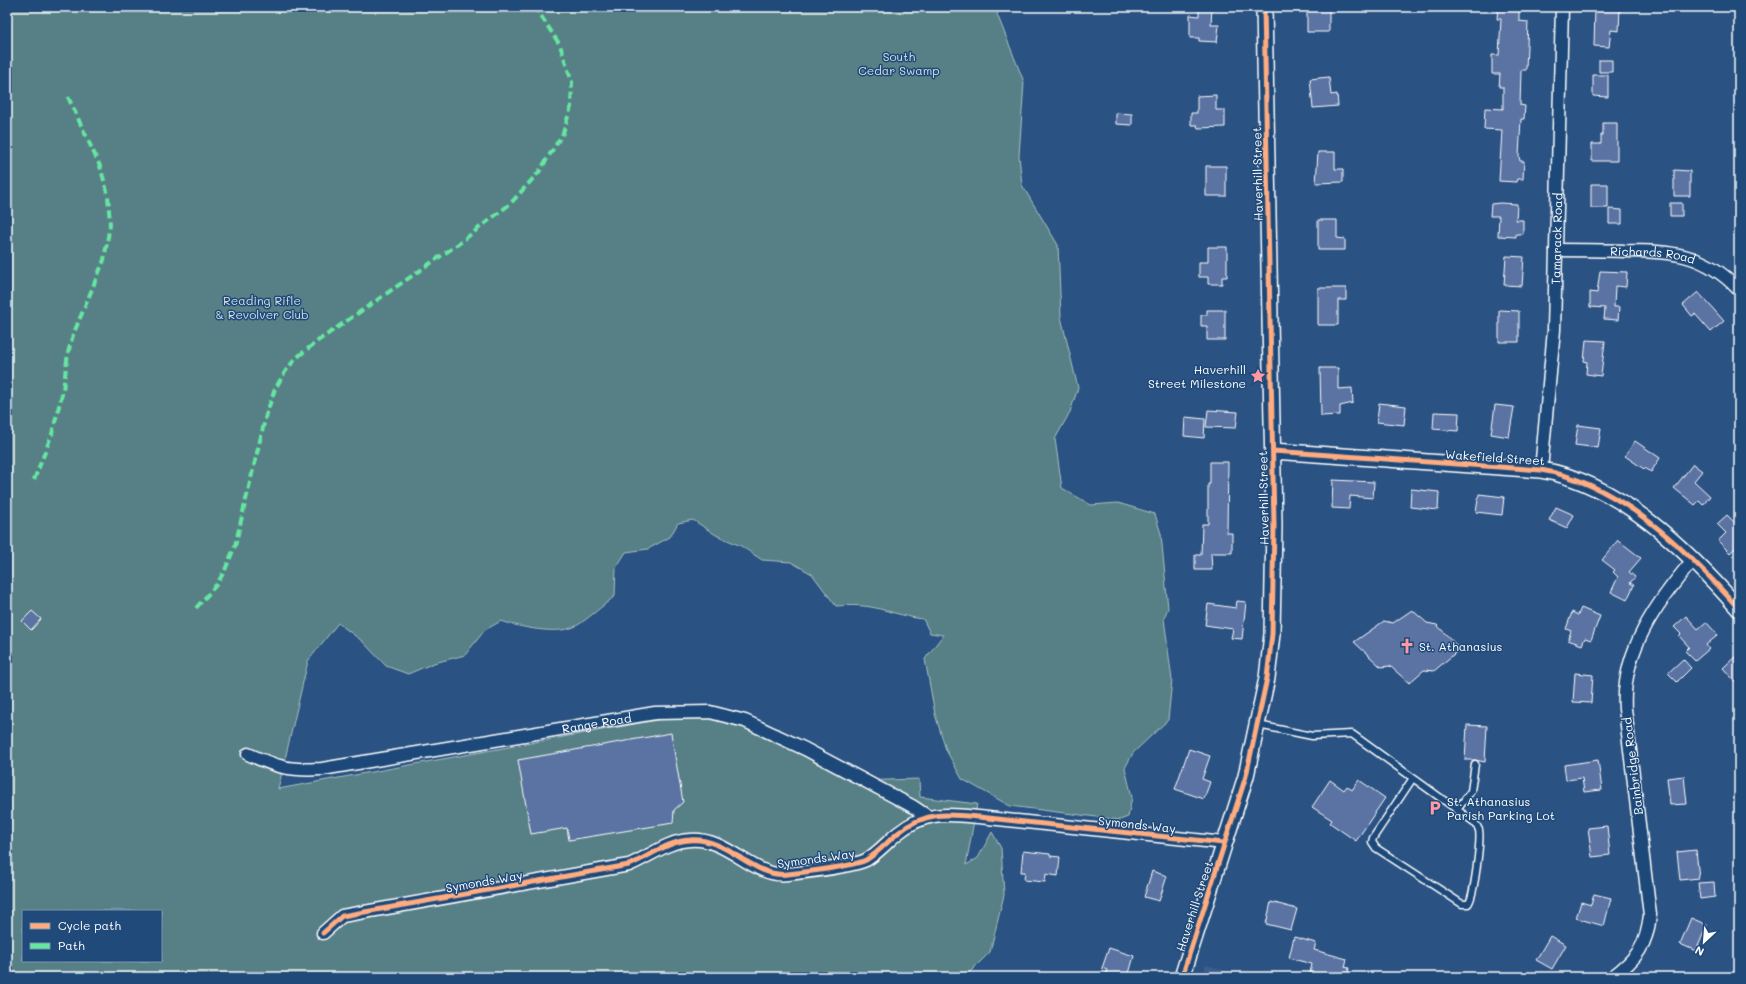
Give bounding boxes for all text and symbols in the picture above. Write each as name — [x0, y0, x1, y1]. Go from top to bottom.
park label: South Cedar Swamp — [858, 48, 940, 78]
street label: Haverhill Street — [1248, 127, 1266, 221]
street label: Tamarack Road — [1547, 192, 1565, 285]
street label: Richards Road — [1610, 242, 1698, 267]
park label: Reading Rifle & Revolver Club — [215, 292, 309, 322]
place label: Haverhill Street Milestone — [1148, 361, 1246, 391]
place icon: Haverhill Street Milestone — [1249, 367, 1267, 385]
street label: Wakefield Street — [1444, 446, 1546, 468]
street label: Haverhill Street — [1254, 451, 1272, 545]
church icon: St. Athanasius — [1398, 637, 1416, 655]
place label: St. Athanasius — [1419, 638, 1502, 654]
street label: Range Road — [561, 709, 633, 737]
street label: Bainbridge Road — [1618, 716, 1646, 816]
place label: St. Athanasius Parish Parking Lot — [1447, 793, 1555, 823]
parking icon: St. Athanasius Parish Parking Lot — [1426, 799, 1444, 817]
street label: Symonds Way — [1097, 812, 1177, 836]
street label: Symonds Way — [776, 845, 856, 871]
street label: Haverhill Street — [1172, 859, 1216, 953]
street label: Symonds Way — [444, 866, 524, 896]
legend — [22, 910, 162, 962]
text: Cycle path — [58, 917, 121, 933]
north arrow — [1684, 922, 1724, 962]
text: Path — [58, 937, 85, 953]
text: N — [1692, 943, 1706, 960]

